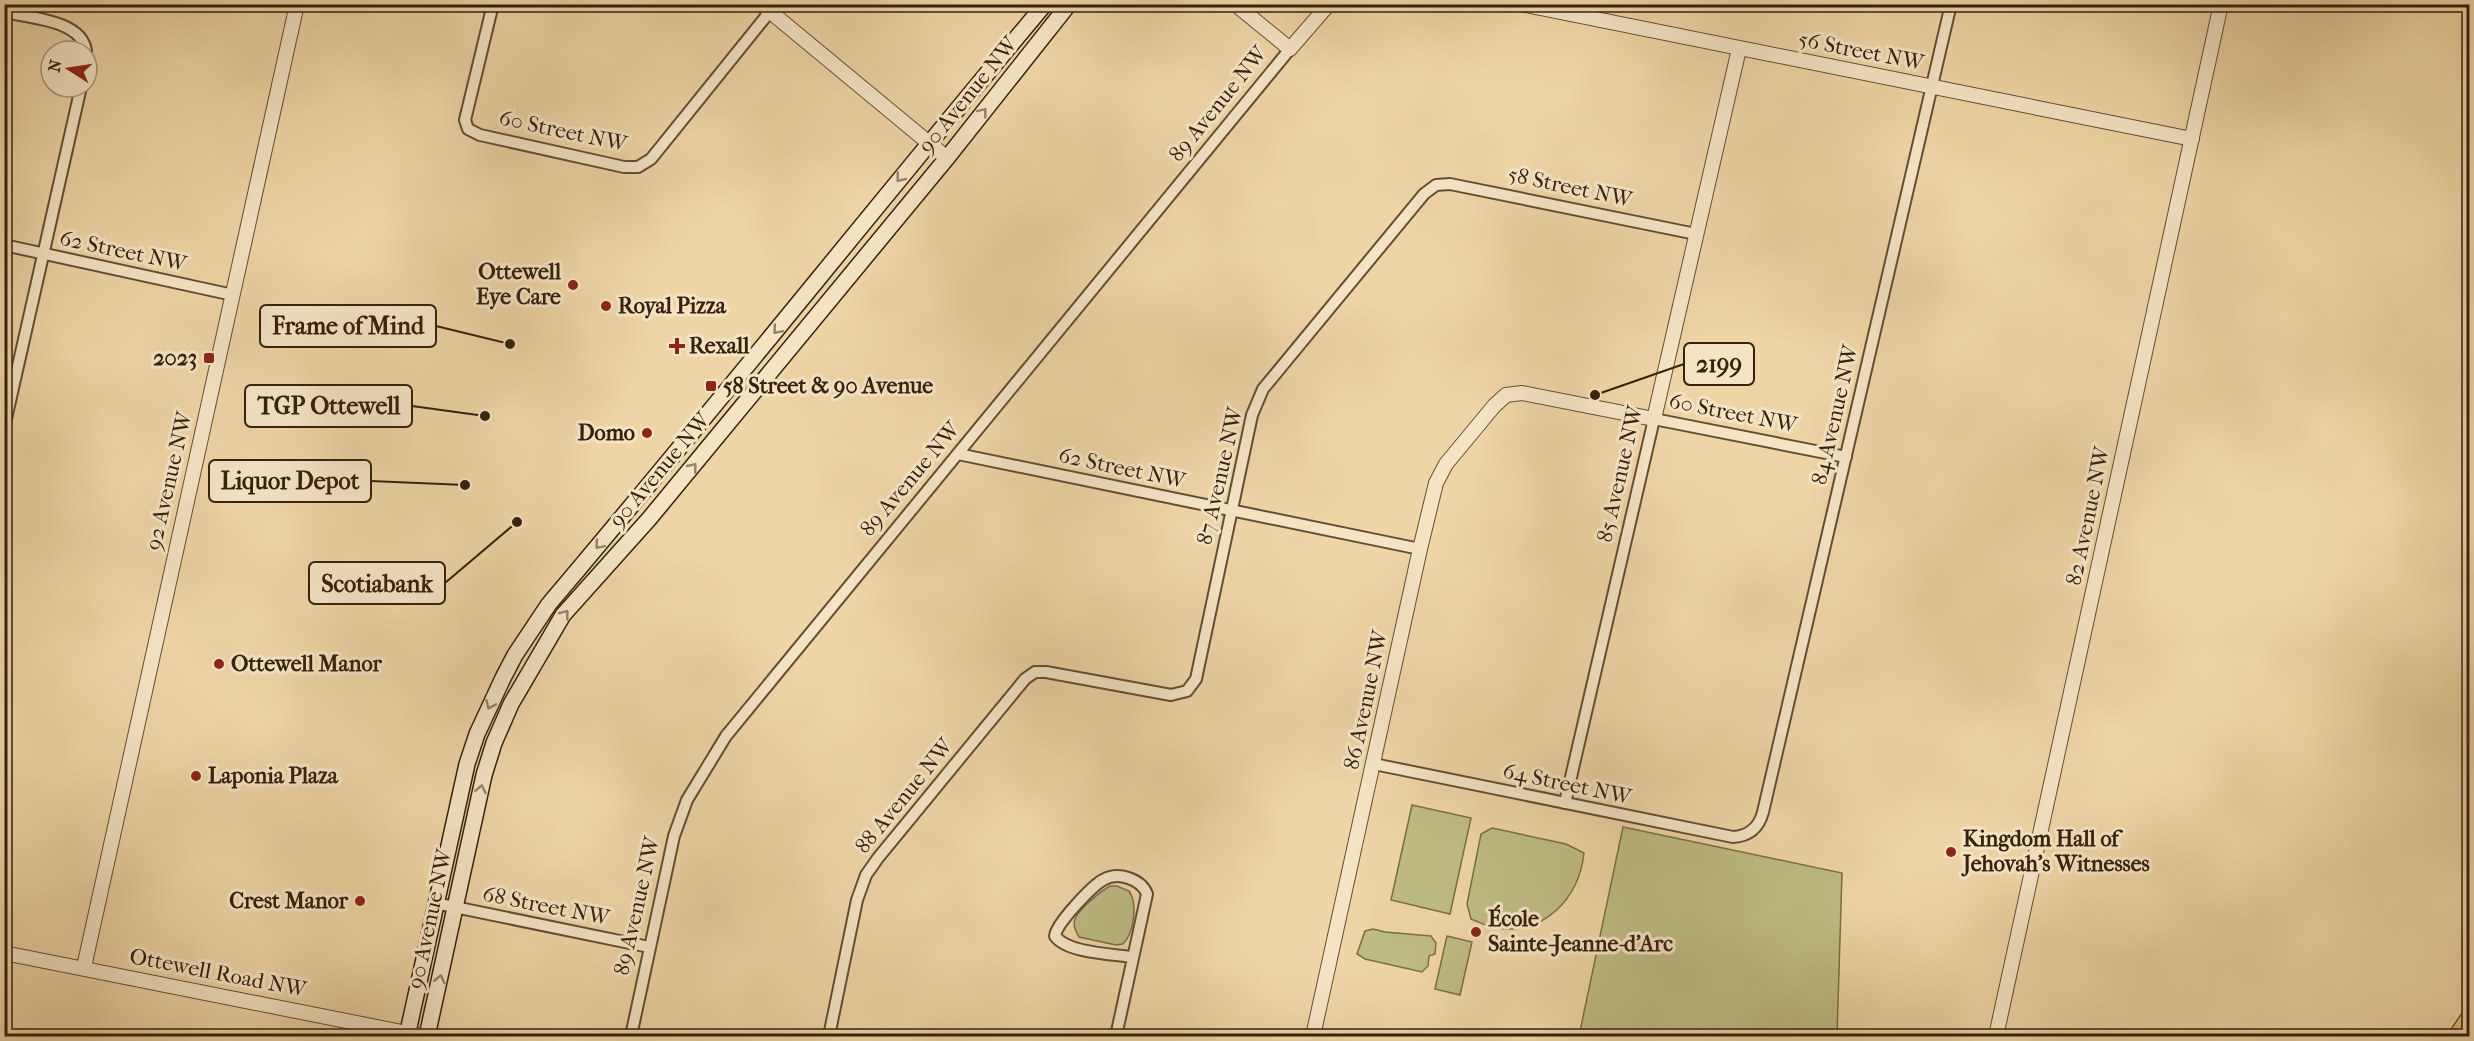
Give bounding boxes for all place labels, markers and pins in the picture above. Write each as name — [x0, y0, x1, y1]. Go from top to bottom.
place label: Ottewell Eye Care — [476, 259, 562, 310]
marker: Ottewell Eye Care — [566, 278, 580, 292]
place label: Royal Pizza — [618, 293, 727, 319]
marker: Royal Pizza — [599, 299, 613, 313]
callout: Frame of Mind — [260, 305, 436, 347]
place label: Rexall — [689, 333, 750, 359]
marker: Rexall — [670, 339, 684, 353]
callout: 2199 — [1684, 343, 1754, 385]
place label: 2023 — [153, 345, 197, 371]
marker: 2023 — [202, 351, 216, 365]
place label: 58 Street & 90 Avenue — [723, 373, 933, 399]
marker: 58 Street & 90 Avenue — [704, 379, 718, 393]
callout: TGP Ottewell — [245, 385, 412, 427]
place label: Domo — [578, 420, 635, 446]
marker: Domo — [640, 426, 654, 440]
callout: Liquor Depot — [209, 460, 371, 502]
callout: Scotiabank — [309, 562, 445, 604]
place label: Ottewell Manor — [231, 651, 382, 677]
marker: Ottewell Manor — [212, 657, 226, 671]
place label: Laponia Plaza — [208, 763, 339, 789]
marker: Laponia Plaza — [189, 769, 203, 783]
place label: Kingdom Hall of Jehovah's Witnesses — [1961, 826, 2150, 877]
marker: Kingdom Hall of Jehovah's Witnesses — [1944, 845, 1958, 859]
place label: Crest Manor — [229, 888, 349, 914]
marker: Crest Manor — [353, 894, 367, 908]
place label: École Sainte-Jeanne-d'Arc — [1488, 904, 1673, 957]
marker: École Sainte-Jeanne-d'Arc — [1469, 925, 1483, 939]

